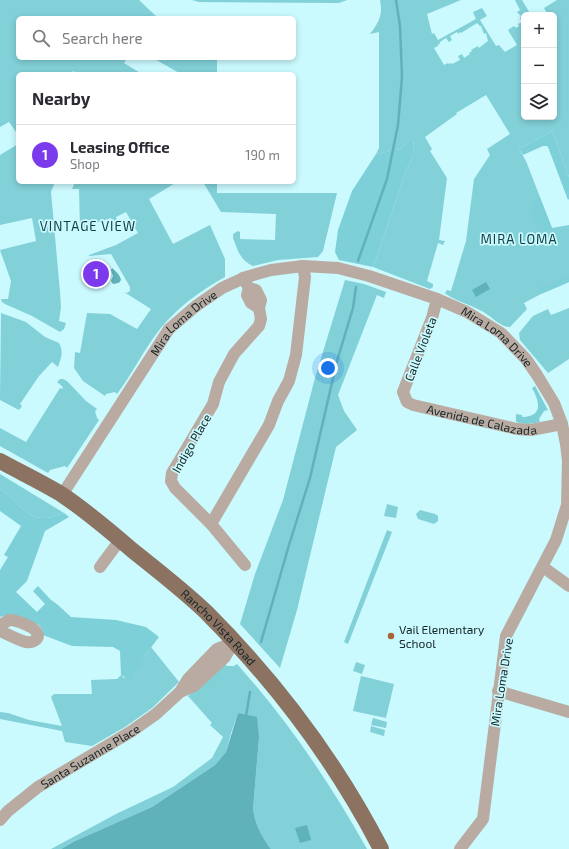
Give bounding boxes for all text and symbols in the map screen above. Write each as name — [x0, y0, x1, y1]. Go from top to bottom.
map controls — [521, 12, 557, 120]
button: + — [521, 12, 557, 48]
search box — [16, 16, 296, 60]
icon: search — [30, 27, 52, 49]
text: Search here — [62, 29, 143, 47]
button: − — [521, 48, 557, 84]
button: layers — [521, 84, 557, 120]
text: Nearby — [32, 88, 90, 108]
text: Leasing Office — [70, 138, 170, 156]
text: 1 — [42, 147, 48, 163]
text: 190 m — [245, 147, 280, 163]
text: Shop — [70, 156, 100, 172]
district label: VINTAGE VIEW — [40, 218, 136, 234]
district label: MIRA LOMA — [480, 231, 558, 247]
pin: 1 — [83, 259, 109, 289]
street label: Mira Loma Drive — [147, 287, 219, 358]
street label: Mira Loma Drive — [459, 303, 536, 369]
street label: Calle Violeta — [401, 315, 439, 383]
your location — [318, 358, 338, 378]
street label: Avenida de Calazada — [425, 401, 538, 437]
street label: Indigo Place — [169, 411, 213, 475]
street label: Rancho Vista Road — [178, 586, 259, 668]
place label: Vail Elementary School — [399, 622, 485, 650]
marker: Vail Elementary School — [386, 631, 396, 641]
street label: Mira Loma Drive — [487, 637, 515, 727]
street label: Santa Suzanne Place — [38, 721, 142, 791]

